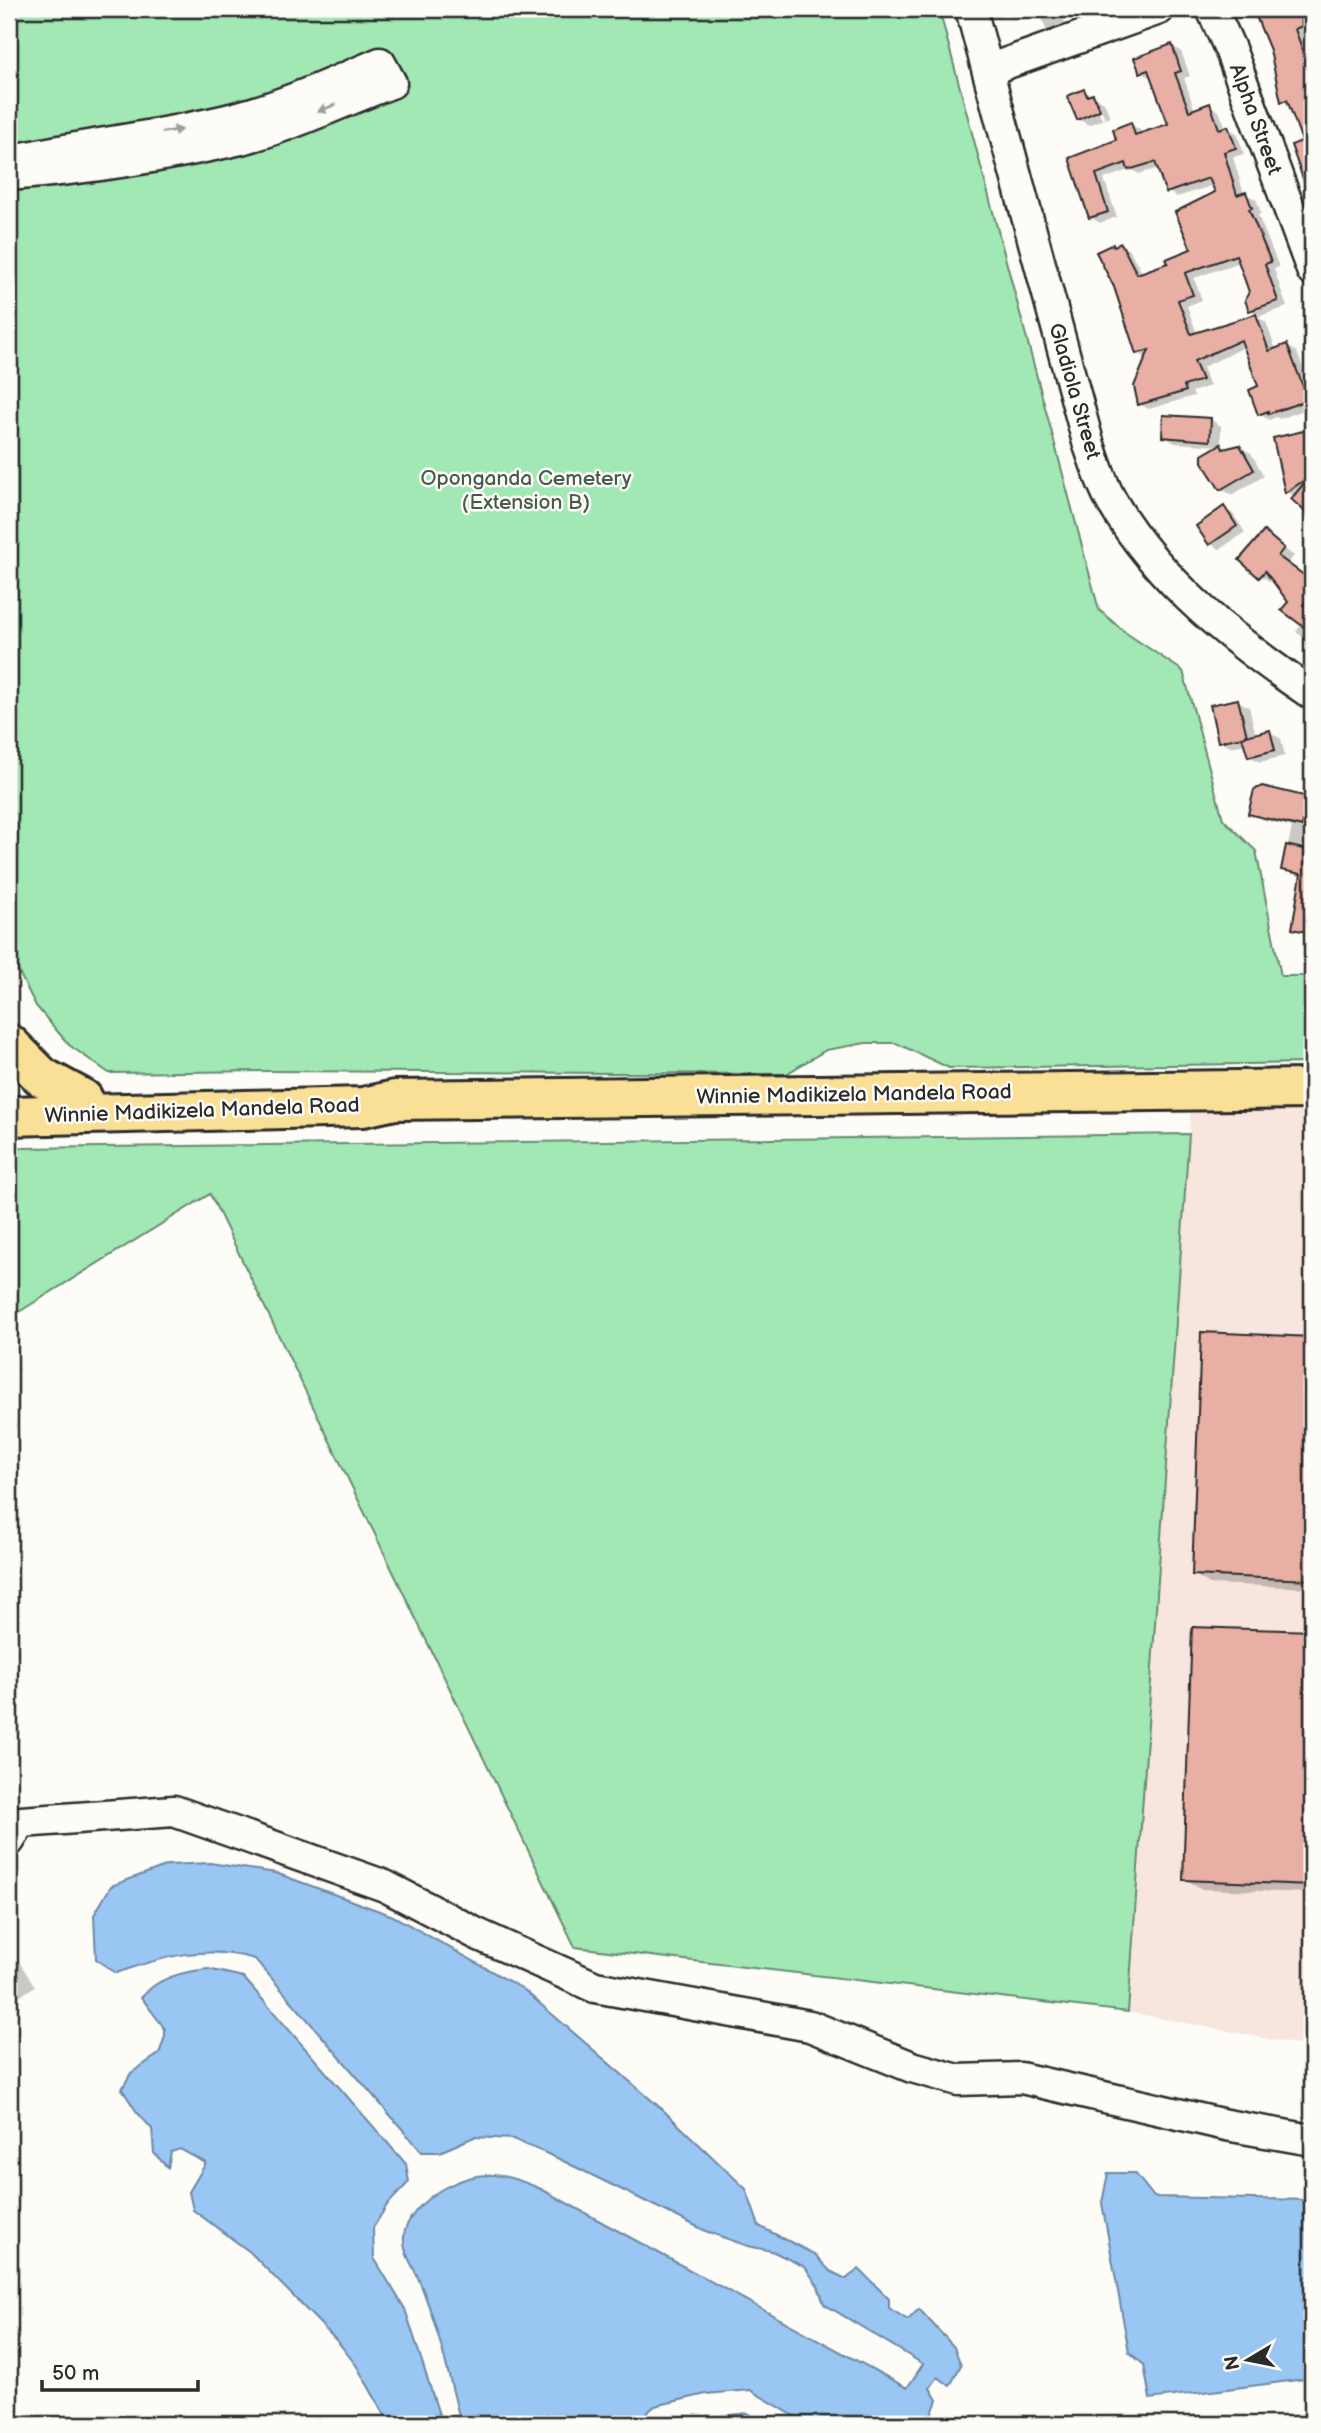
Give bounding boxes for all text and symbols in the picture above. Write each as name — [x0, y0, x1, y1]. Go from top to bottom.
street label: Alpha Street — [1224, 60, 1287, 179]
one-way arrow — [317, 103, 338, 114]
one-way arrow — [161, 125, 183, 136]
street label: Gladiola Street — [1043, 320, 1106, 463]
park label: Oponganda Cemetery (Extension B) — [420, 466, 632, 515]
street label: Winnie Madikizela Mandela Road — [696, 1079, 1012, 1110]
street label: Winnie Madikizela Mandela Road — [44, 1093, 360, 1128]
north arrow — [1212, 2324, 1282, 2394]
scale bar — [42, 2349, 198, 2393]
text: N — [1220, 2354, 1245, 2372]
text: 50 m — [52, 2361, 99, 2386]

